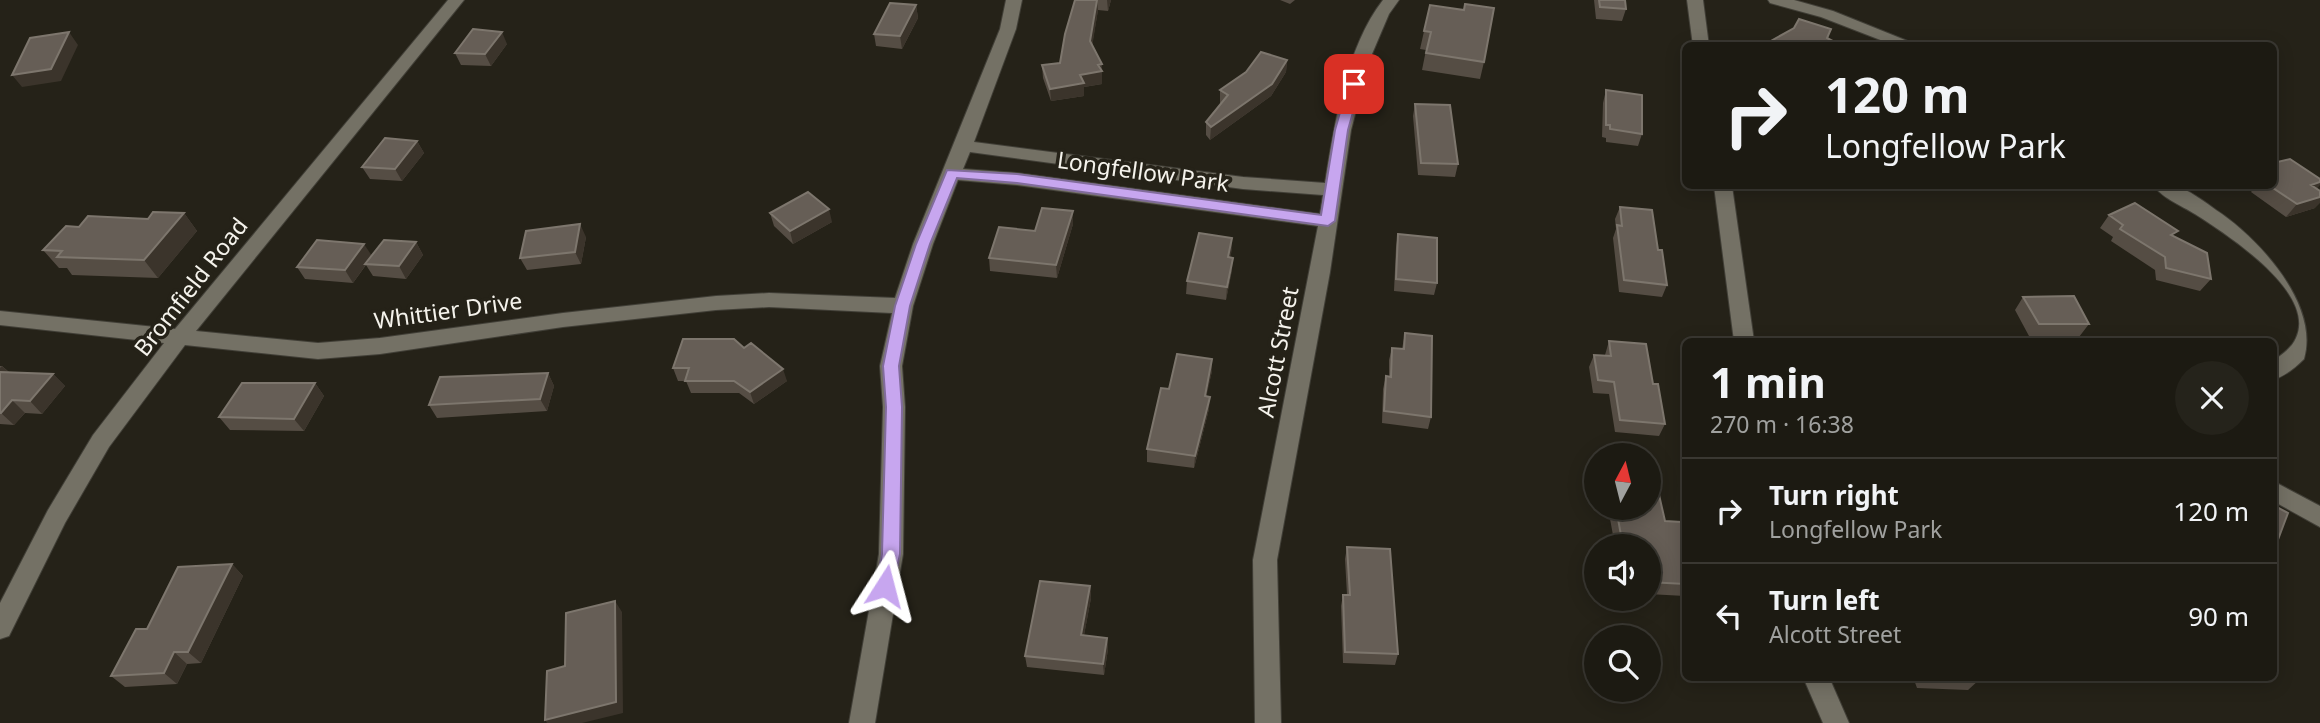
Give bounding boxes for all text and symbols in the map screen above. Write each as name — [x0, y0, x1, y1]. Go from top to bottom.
pin — [1324, 54, 1384, 114]
text: 120 m — [1825, 61, 1970, 127]
icon: arrive — [1335, 65, 1373, 103]
icon: right — [1710, 70, 1801, 161]
text: Longfellow Park — [1825, 124, 2066, 167]
street label: Longfellow Park — [1055, 143, 1232, 199]
street label: Bromfield Road — [126, 211, 254, 362]
street label: Whittier Drive — [372, 284, 524, 336]
street label: Alcott Street — [1249, 284, 1305, 420]
text: 1 min — [1710, 353, 1826, 410]
button: close — [2175, 361, 2249, 435]
text: 270 m · 16:38 — [1710, 408, 1854, 440]
north arrow — [1584, 443, 1661, 520]
map controls — [1584, 443, 1661, 702]
text: Turn right — [1769, 477, 1899, 513]
icon: right — [1710, 492, 1748, 530]
text: 120 m — [2173, 493, 2249, 529]
text: Longfellow Park — [1769, 513, 1942, 545]
button: sound — [1584, 534, 1661, 611]
position arrow — [848, 549, 922, 623]
text: Turn left — [1769, 582, 1880, 618]
icon: left — [1710, 597, 1748, 635]
text: 90 m — [2188, 598, 2249, 634]
text: Alcott Street — [1769, 618, 1901, 650]
button: search — [1584, 625, 1661, 702]

